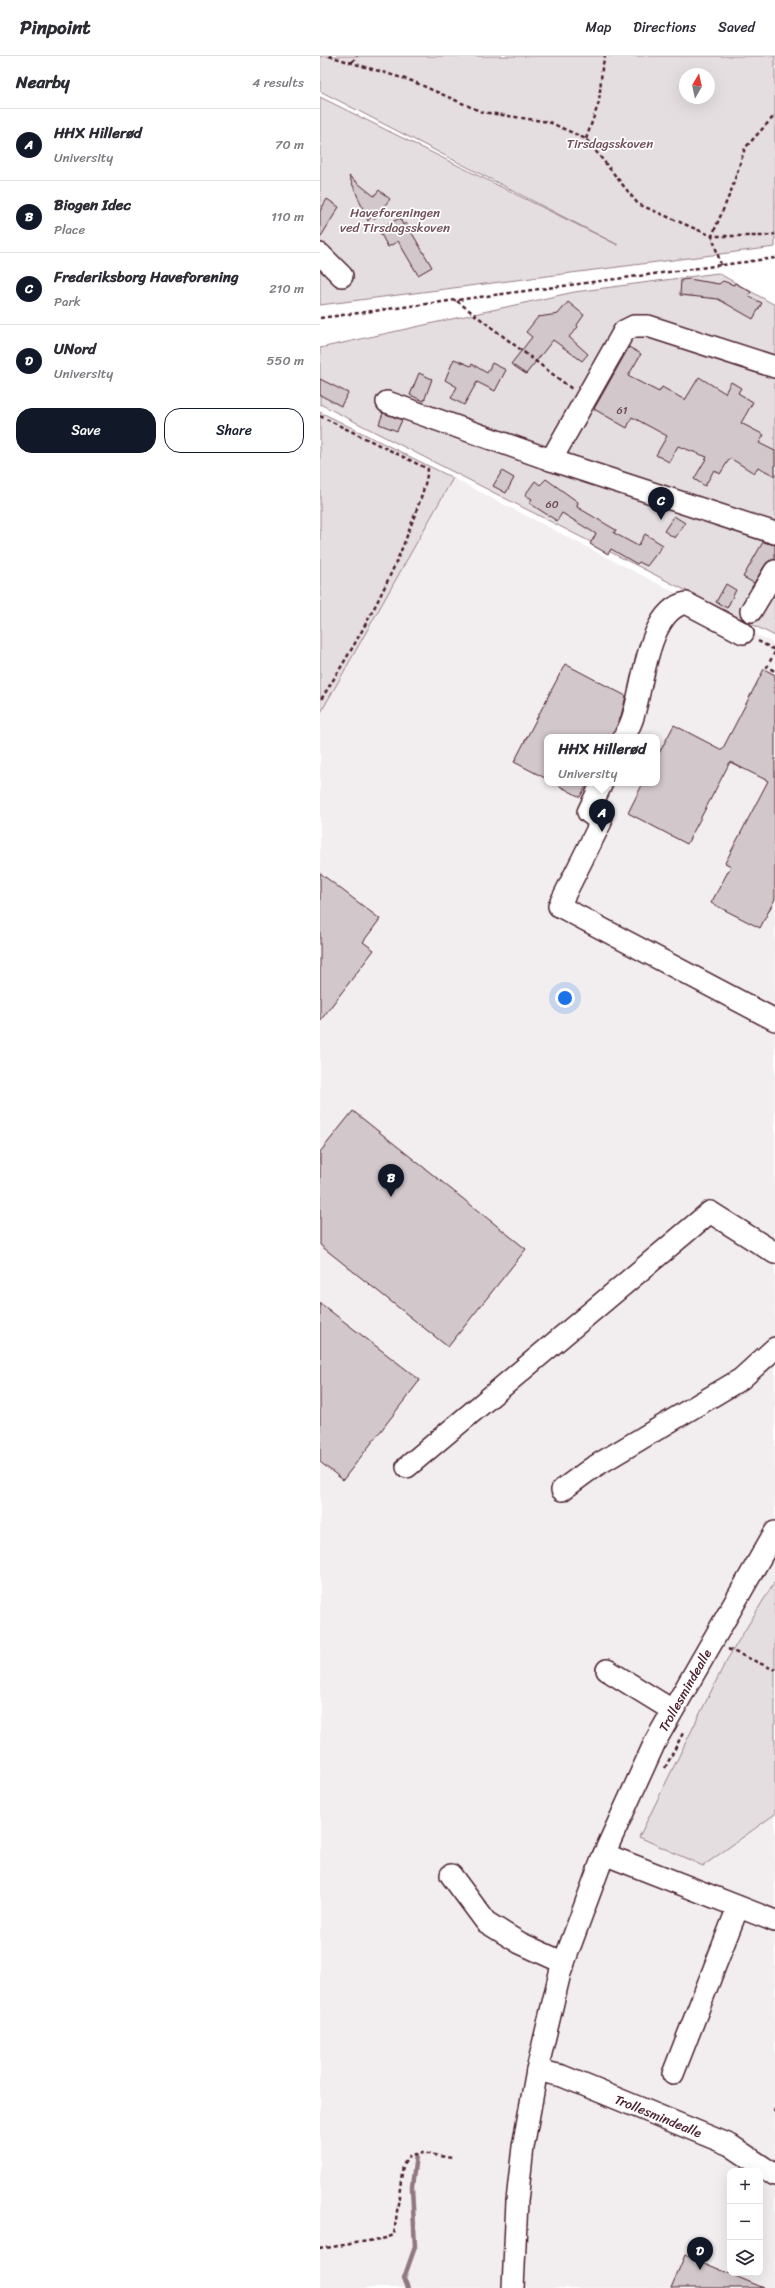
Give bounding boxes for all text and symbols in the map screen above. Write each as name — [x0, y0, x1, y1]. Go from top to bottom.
text: Pinpoint — [20, 11, 91, 44]
text: Map — [585, 15, 611, 40]
text: Directions — [633, 15, 696, 40]
text: Saved — [718, 15, 755, 40]
text: Nearby — [16, 67, 70, 97]
north arrow — [679, 68, 715, 104]
text: 4 results — [252, 71, 304, 94]
text: HHX Hillerød — [54, 120, 142, 146]
park label: Tirsdagsskoven — [567, 132, 653, 155]
text: A — [25, 133, 33, 156]
text: 70 m — [275, 133, 304, 156]
text: University — [54, 146, 113, 169]
text: Biogen Idec — [54, 192, 131, 218]
park label: Haveforeningen ved Tirsdagsskoven — [340, 201, 450, 239]
text: B — [25, 205, 33, 228]
text: 110 m — [271, 205, 304, 228]
text: Place — [54, 218, 85, 241]
text: Frederiksborg Haveforening — [54, 264, 239, 290]
text: C — [25, 277, 33, 300]
text: 210 m — [269, 277, 304, 300]
text: Park — [54, 290, 81, 313]
text: UNord — [54, 336, 96, 362]
text: D — [25, 349, 33, 372]
text: 550 m — [267, 349, 304, 372]
text: University — [54, 362, 113, 385]
house number: 61 — [617, 401, 628, 420]
button: Save — [16, 408, 156, 453]
button: Share — [164, 408, 304, 453]
pin: C — [648, 487, 674, 520]
house number: 60 — [545, 495, 559, 514]
popup — [544, 734, 660, 786]
text: HHX Hillerød — [558, 736, 646, 762]
text: University — [558, 762, 617, 785]
pin: A — [589, 799, 615, 832]
your location — [555, 988, 575, 1008]
pin: B — [378, 1164, 404, 1197]
street label: Trollesmindealle — [652, 1645, 718, 1736]
street label: Trollesmindealle — [611, 2088, 705, 2144]
map controls — [727, 2168, 763, 2276]
button: + — [727, 2168, 763, 2204]
button: − — [727, 2204, 763, 2240]
pin: D — [687, 2237, 713, 2270]
button: layers — [727, 2240, 763, 2276]

